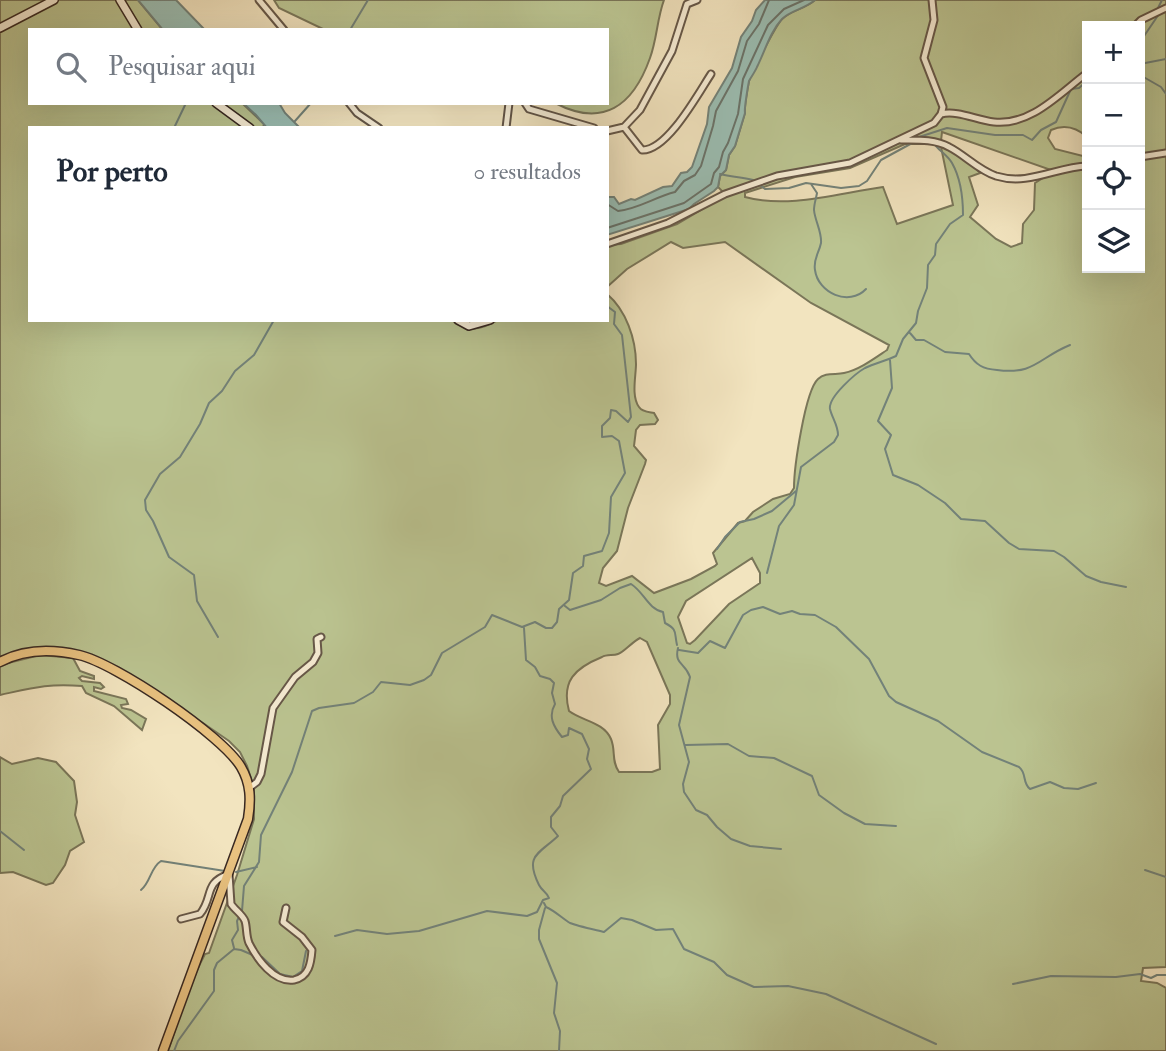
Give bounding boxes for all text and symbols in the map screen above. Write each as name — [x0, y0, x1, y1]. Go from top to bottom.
map controls — [1082, 21, 1145, 273]
button: + — [1082, 21, 1145, 84]
search box — [28, 28, 609, 105]
icon: search — [52, 48, 90, 86]
text: Pesquisar aqui — [108, 51, 256, 83]
button: − — [1082, 84, 1145, 147]
button: locate — [1082, 147, 1145, 210]
text: Por perto — [56, 153, 168, 190]
text: 0 resultados — [474, 157, 581, 186]
button: layers — [1082, 210, 1145, 273]

